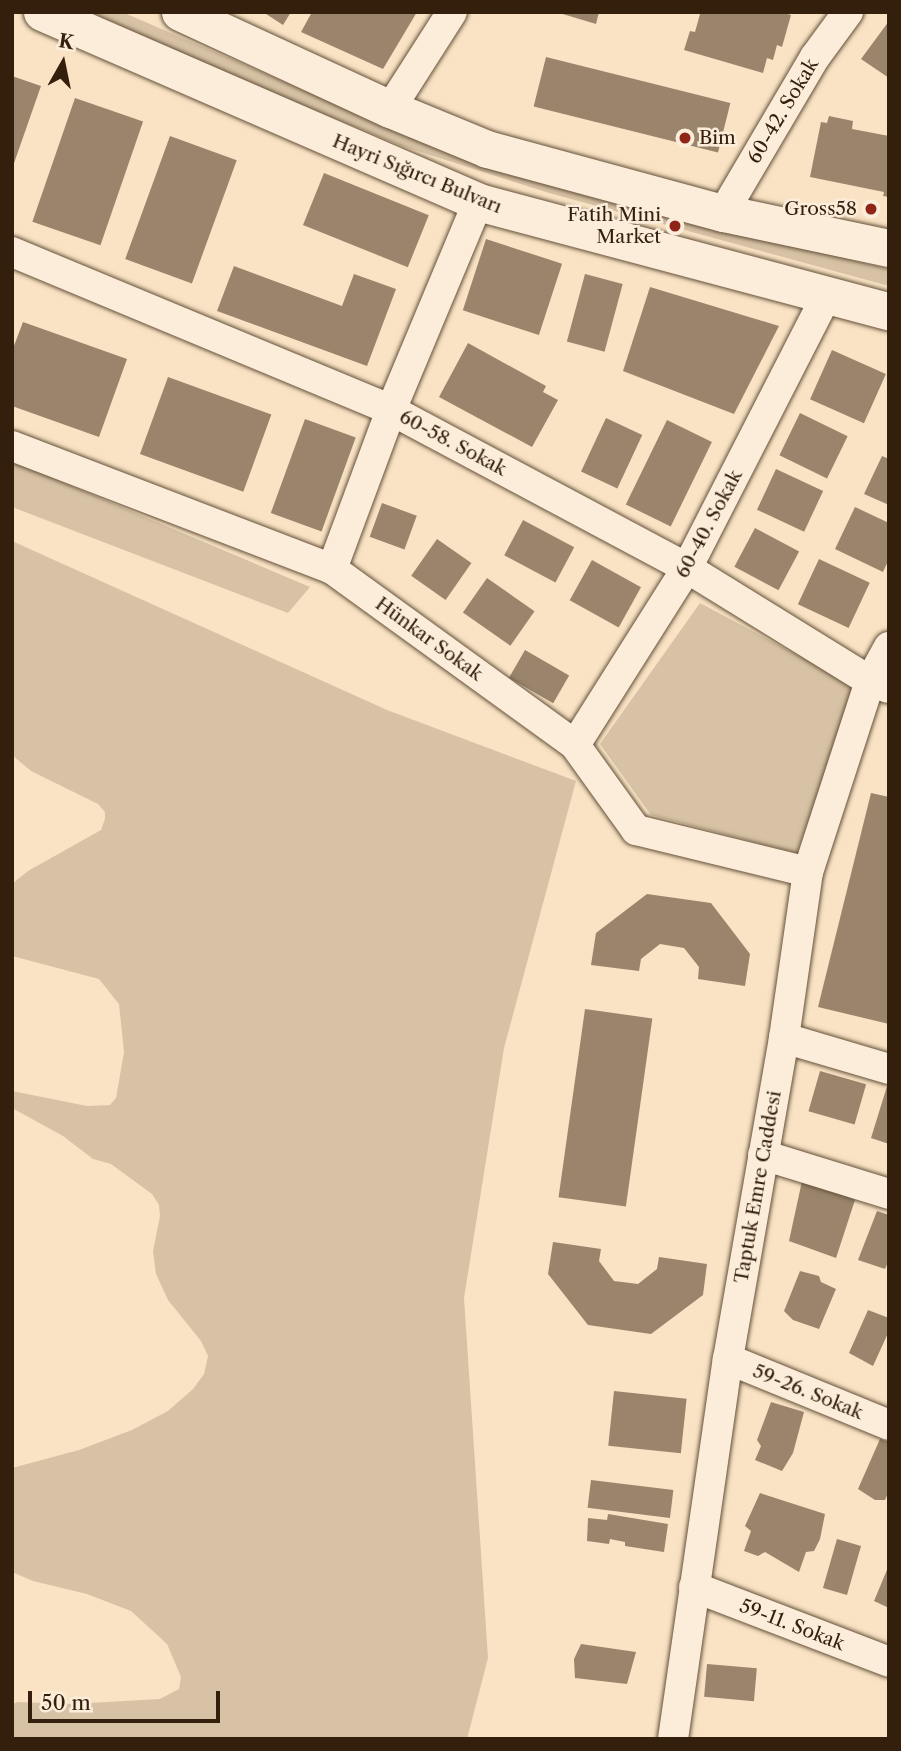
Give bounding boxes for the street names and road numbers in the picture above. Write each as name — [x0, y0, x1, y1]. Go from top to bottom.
street label: 60-42. Sokak — [743, 54, 823, 168]
street label: Hayri Sığırcı Bulvarı — [329, 130, 505, 218]
street label: 60-58. Sokak — [396, 405, 510, 481]
street label: 60-40. Sokak — [671, 466, 747, 582]
street label: Hünkar Sokak — [371, 592, 487, 686]
street label: Taptuk Emre Caddesi — [730, 1089, 786, 1285]
street label: 59-26. Sokak — [750, 1360, 866, 1424]
street label: 59-11. Sokak — [736, 1595, 848, 1655]

